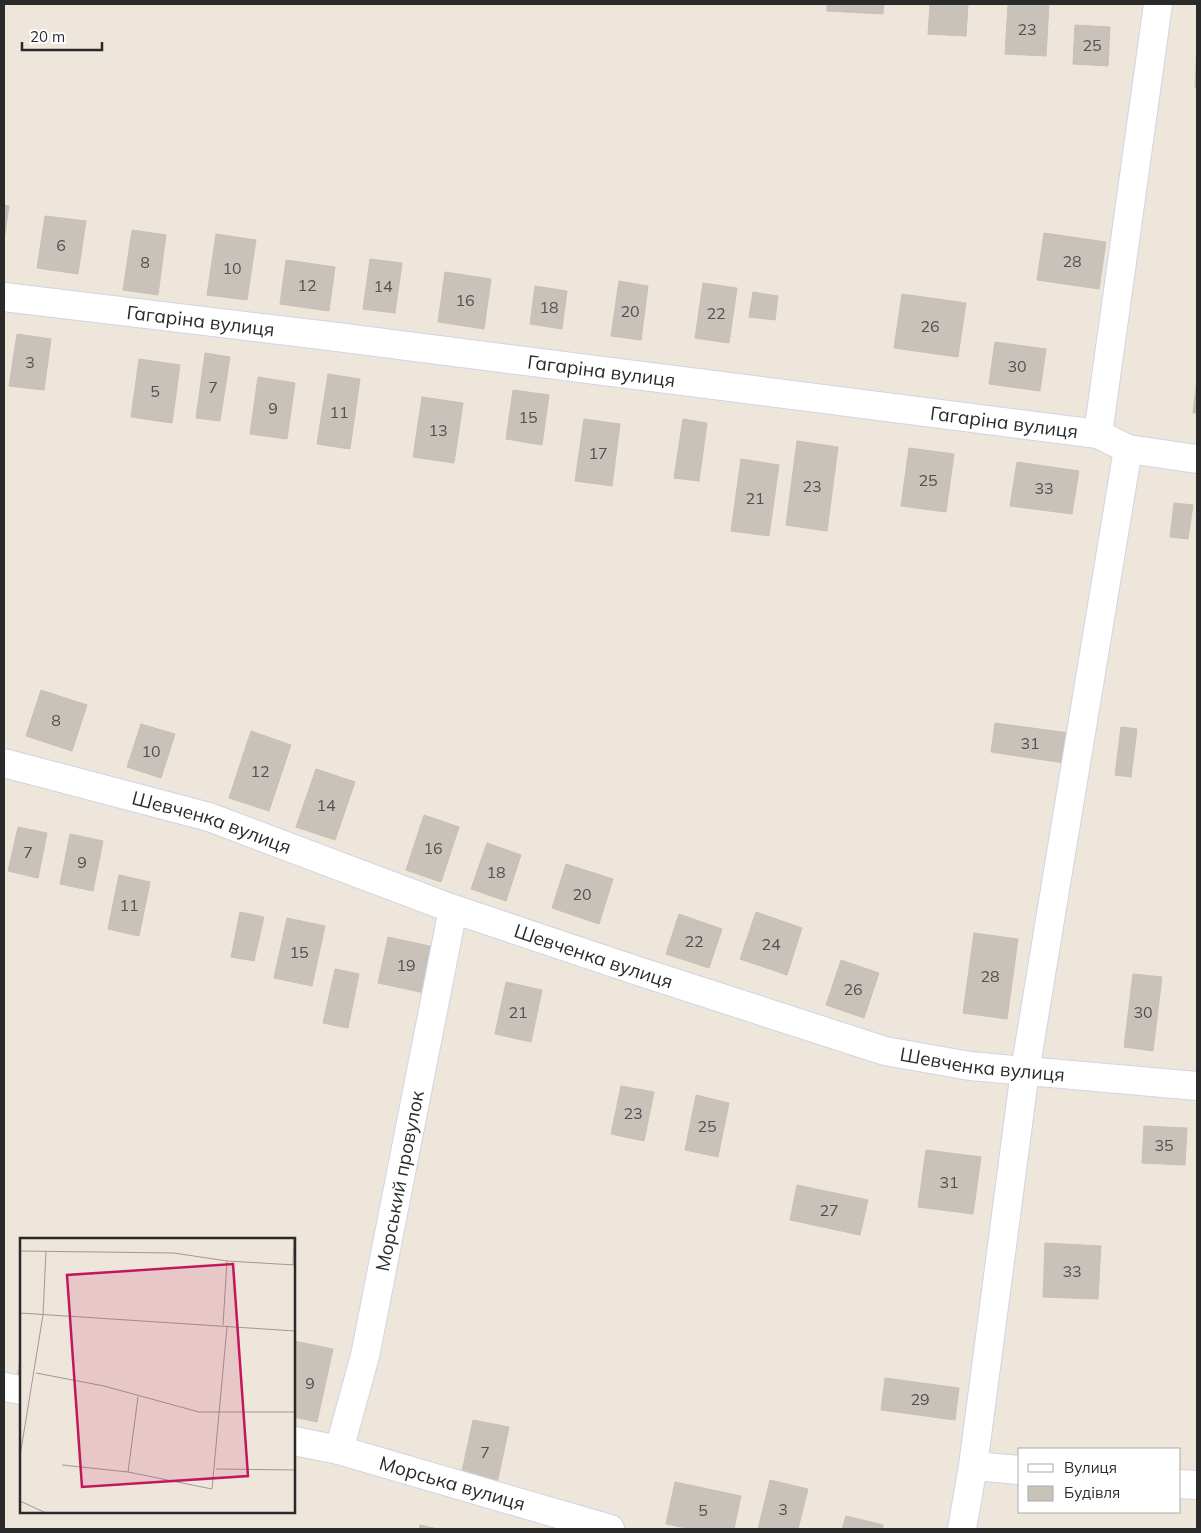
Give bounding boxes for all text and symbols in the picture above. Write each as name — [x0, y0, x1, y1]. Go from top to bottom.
house number: 23 — [1017, 19, 1037, 39]
scale bar — [22, 20, 102, 52]
text: 20 m — [30, 27, 65, 46]
house number: 25 — [1082, 35, 1102, 55]
house number: 6 — [56, 235, 66, 255]
house number: 28 — [1062, 251, 1082, 271]
house number: 8 — [140, 252, 150, 272]
house number: 10 — [222, 258, 242, 278]
house number: 12 — [297, 275, 317, 295]
house number: 14 — [373, 276, 393, 296]
house number: 16 — [455, 290, 475, 310]
house number: 18 — [539, 297, 559, 317]
street label: Гагаріна вулиця — [125, 300, 276, 341]
house number: 20 — [620, 301, 640, 321]
house number: 22 — [706, 303, 726, 323]
house number: 26 — [920, 316, 940, 336]
street label: Гагаріна вулиця — [526, 349, 677, 392]
house number: 3 — [25, 352, 35, 372]
house number: 30 — [1007, 356, 1027, 376]
house number: 7 — [208, 377, 218, 397]
house number: 5 — [150, 381, 160, 401]
house number: 9 — [268, 398, 278, 418]
street label: Гагаріна вулиця — [929, 401, 1079, 443]
house number: 11 — [329, 402, 349, 422]
house number: 15 — [518, 407, 538, 427]
house number: 13 — [428, 420, 448, 440]
house number: 17 — [588, 443, 608, 463]
house number: 25 — [918, 470, 938, 490]
house number: 23 — [802, 476, 822, 496]
house number: 33 — [1034, 478, 1054, 498]
house number: 21 — [745, 488, 765, 508]
house number: 8 — [51, 710, 61, 730]
house number: 31 — [1020, 733, 1040, 753]
house number: 10 — [141, 741, 161, 761]
house number: 12 — [250, 761, 270, 781]
street label: Шевченка вулиця — [130, 785, 295, 859]
house number: 14 — [316, 795, 336, 815]
house number: 16 — [423, 838, 443, 858]
house number: 7 — [23, 842, 33, 862]
house number: 9 — [77, 852, 87, 872]
house number: 18 — [486, 862, 506, 882]
house number: 20 — [572, 884, 592, 904]
house number: 11 — [119, 895, 139, 915]
street label: Шевченка вулиця — [511, 918, 676, 994]
house number: 22 — [684, 931, 704, 951]
house number: 24 — [761, 934, 781, 954]
house number: 15 — [289, 942, 309, 962]
house number: 19 — [396, 955, 416, 975]
house number: 28 — [980, 966, 1000, 986]
house number: 26 — [843, 979, 863, 999]
house number: 21 — [508, 1002, 528, 1022]
house number: 30 — [1133, 1002, 1153, 1022]
street label: Шевченка вулиця — [898, 1042, 1066, 1086]
street label: Морський провулок — [370, 1088, 429, 1273]
house number: 23 — [623, 1103, 643, 1123]
house number: 25 — [697, 1116, 717, 1136]
house number: 35 — [1154, 1135, 1174, 1155]
house number: 31 — [939, 1172, 959, 1192]
house number: 27 — [819, 1200, 839, 1220]
inset map — [20, 1238, 295, 1513]
house number: 33 — [1062, 1261, 1082, 1281]
house number: 9 — [305, 1373, 315, 1393]
house number: 29 — [910, 1389, 930, 1409]
house number: 7 — [480, 1442, 490, 1462]
legend — [1018, 1448, 1181, 1513]
street label: Морська вулиця — [377, 1450, 528, 1516]
text: Вулиця — [1064, 1458, 1117, 1477]
text: Будівля — [1064, 1483, 1120, 1502]
house number: 3 — [778, 1499, 788, 1519]
house number: 5 — [698, 1500, 708, 1520]

